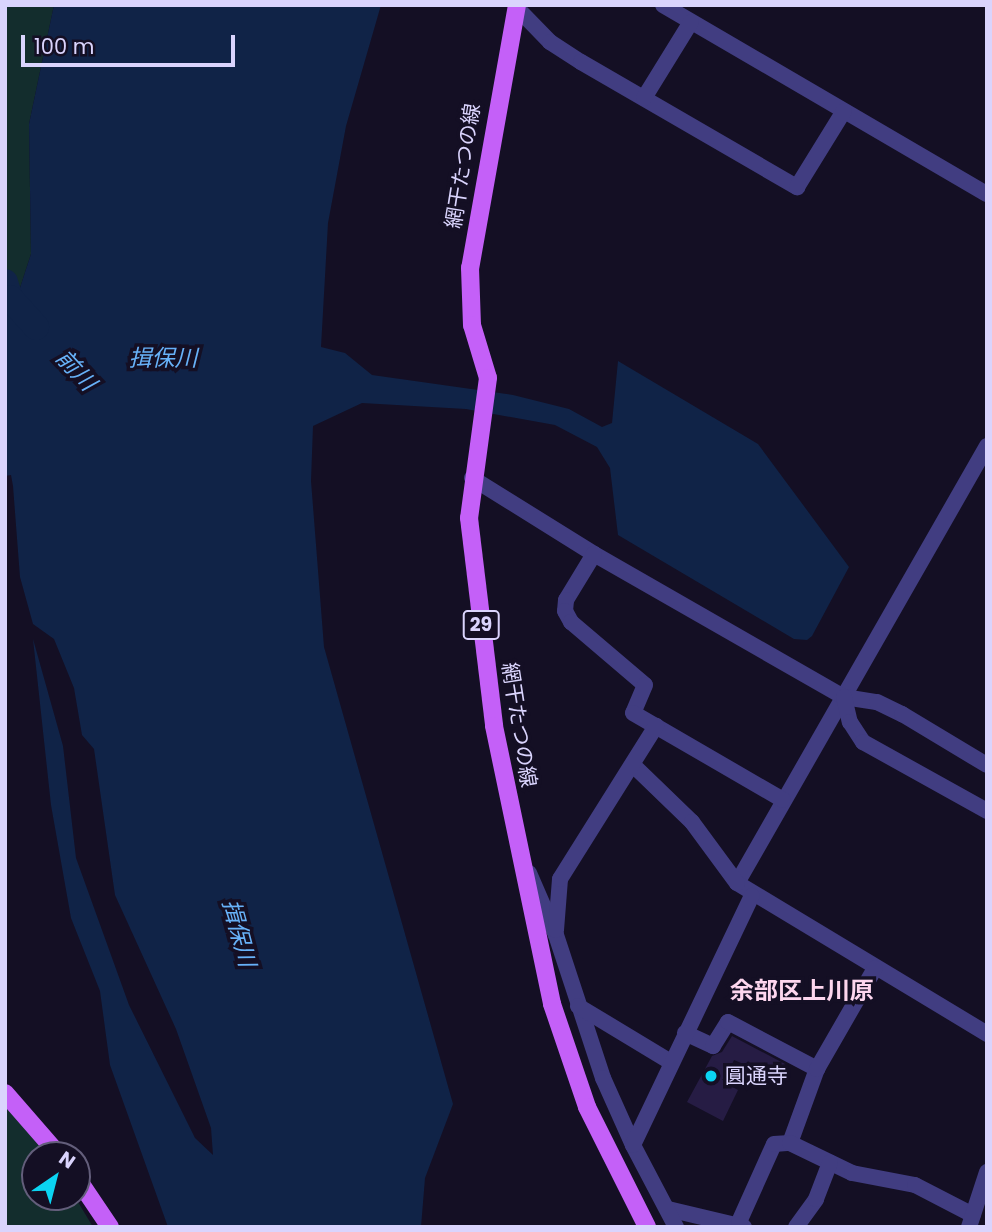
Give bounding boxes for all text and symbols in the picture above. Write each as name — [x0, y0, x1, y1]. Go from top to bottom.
scale bar — [24, 21, 238, 65]
text: 100 m — [34, 32, 94, 61]
street label: 網干たつの線 — [441, 102, 485, 230]
water label: 前川 — [50, 344, 102, 396]
water label: 揖保川 — [129, 344, 197, 372]
road number: 29 — [462, 610, 500, 640]
street label: 網干たつの線 — [497, 661, 541, 789]
water label: 揖保川 — [217, 896, 261, 970]
district label: 余部区上川原 — [730, 977, 874, 1005]
place label: 圓通寺 — [725, 1063, 788, 1089]
marker: 圓通寺 — [703, 1068, 719, 1084]
north arrow — [21, 1141, 91, 1211]
text: N — [54, 1145, 81, 1175]

